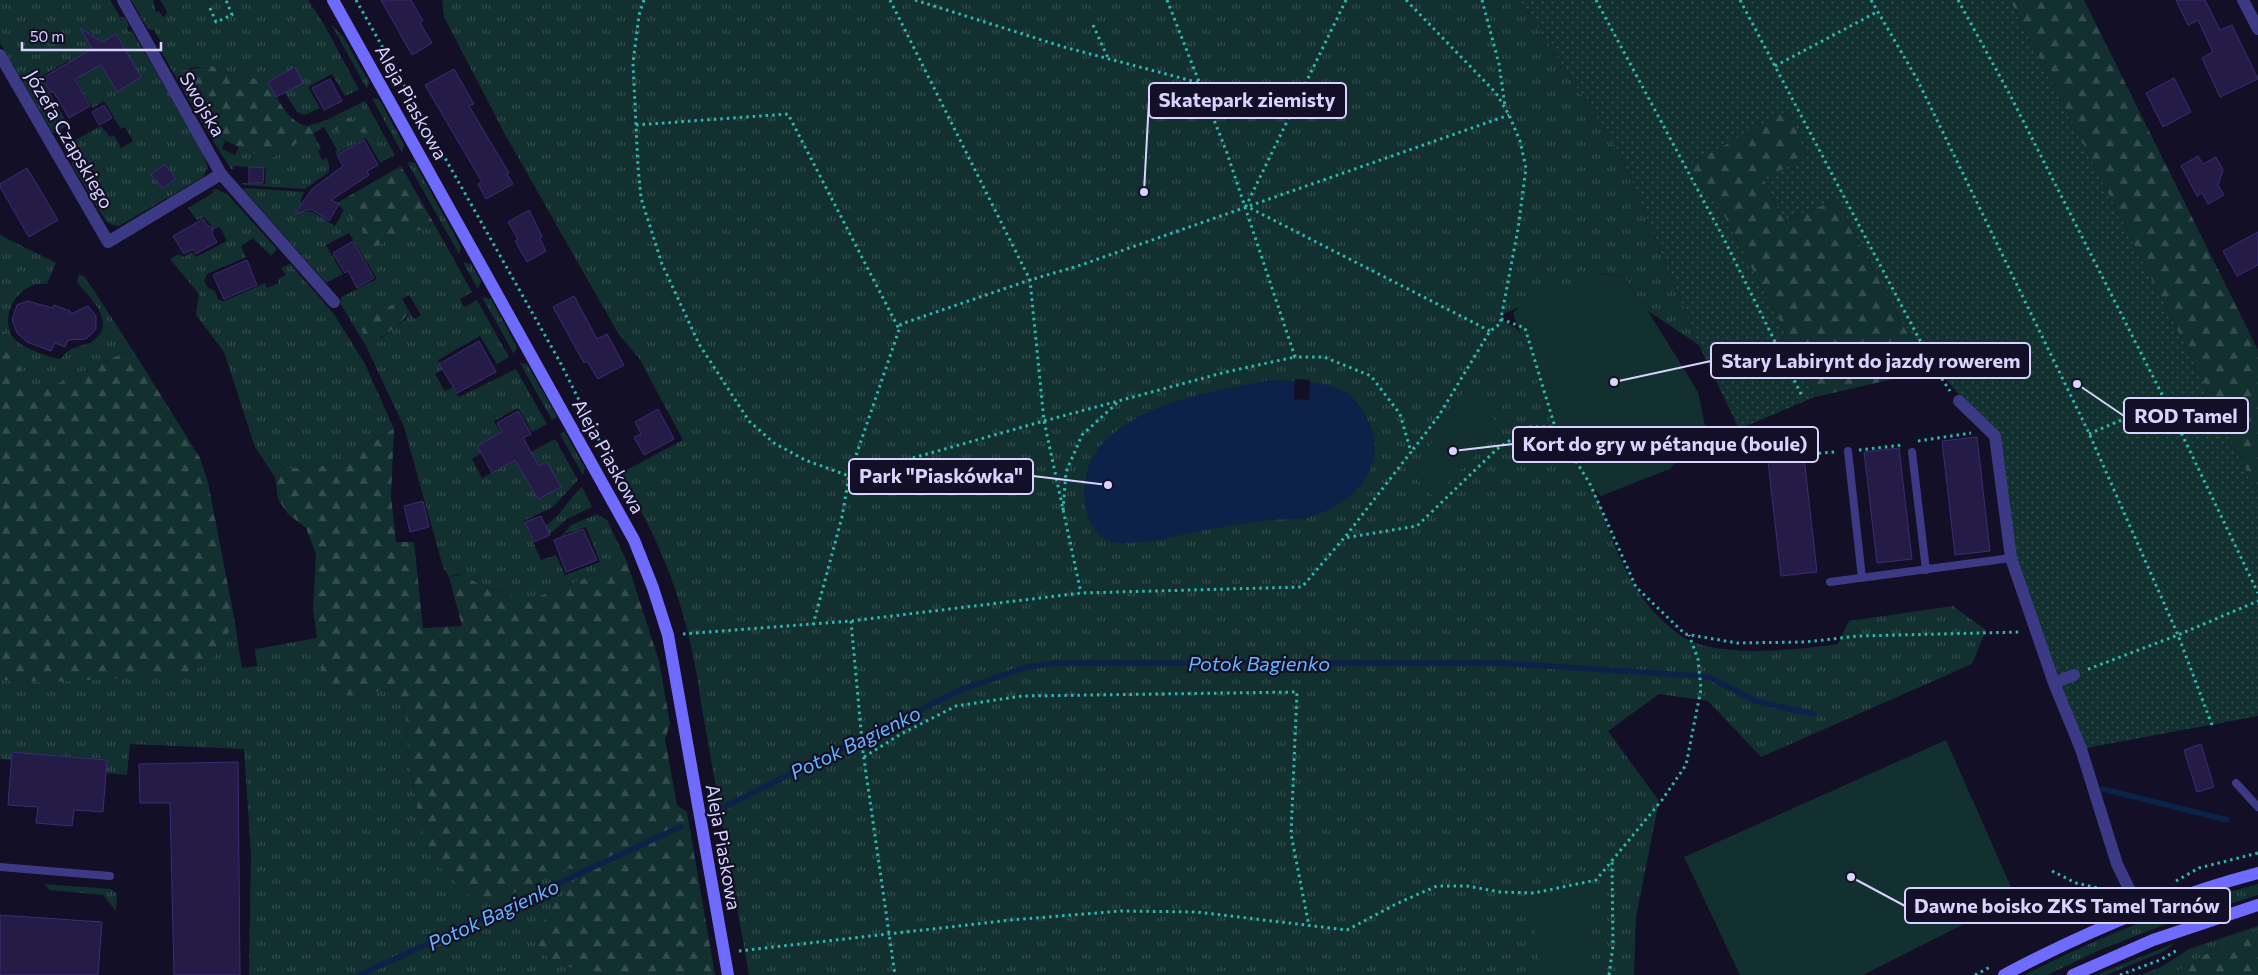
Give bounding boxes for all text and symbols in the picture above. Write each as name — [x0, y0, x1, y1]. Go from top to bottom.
scale bar — [22, 20, 161, 52]
text: 50 m — [30, 27, 64, 45]
street label: Aleja Piaskowa — [371, 41, 453, 163]
street label: Józefa Czapskiego — [21, 66, 119, 212]
street label: Swojska — [175, 68, 231, 140]
callout: Skatepark ziemisty — [1149, 83, 1346, 118]
text: Skatepark ziemisty — [1159, 87, 1335, 111]
callout: Stary Labirynt do jazdy rowerem — [1711, 343, 2030, 378]
text: Stary Labirynt do jazdy rowerem — [1721, 348, 2021, 372]
street label: Aleja Piaskowa — [568, 395, 650, 517]
callout: ROD Tamel — [2124, 398, 2248, 433]
text: ROD Tamel — [2134, 403, 2238, 427]
callout: Kort do gry w pétanque (boule) — [1513, 427, 1818, 462]
text: Kort do gry w pétanque (boule) — [1523, 431, 1807, 455]
callout: Park "Piaskówka" — [849, 459, 1033, 494]
text: Park "Piaskówka" — [859, 463, 1023, 487]
water label: Potok Bagienko — [1188, 651, 1330, 675]
water label: Potok Bagienko — [786, 700, 924, 784]
street label: Aleja Piaskowa — [702, 782, 746, 912]
water label: Potok Bagienko — [423, 873, 563, 955]
callout: Dawne boisko ZKS Tamel Tarnów — [1905, 888, 2230, 923]
text: Dawne boisko ZKS Tamel Tarnów — [1914, 893, 2220, 917]

